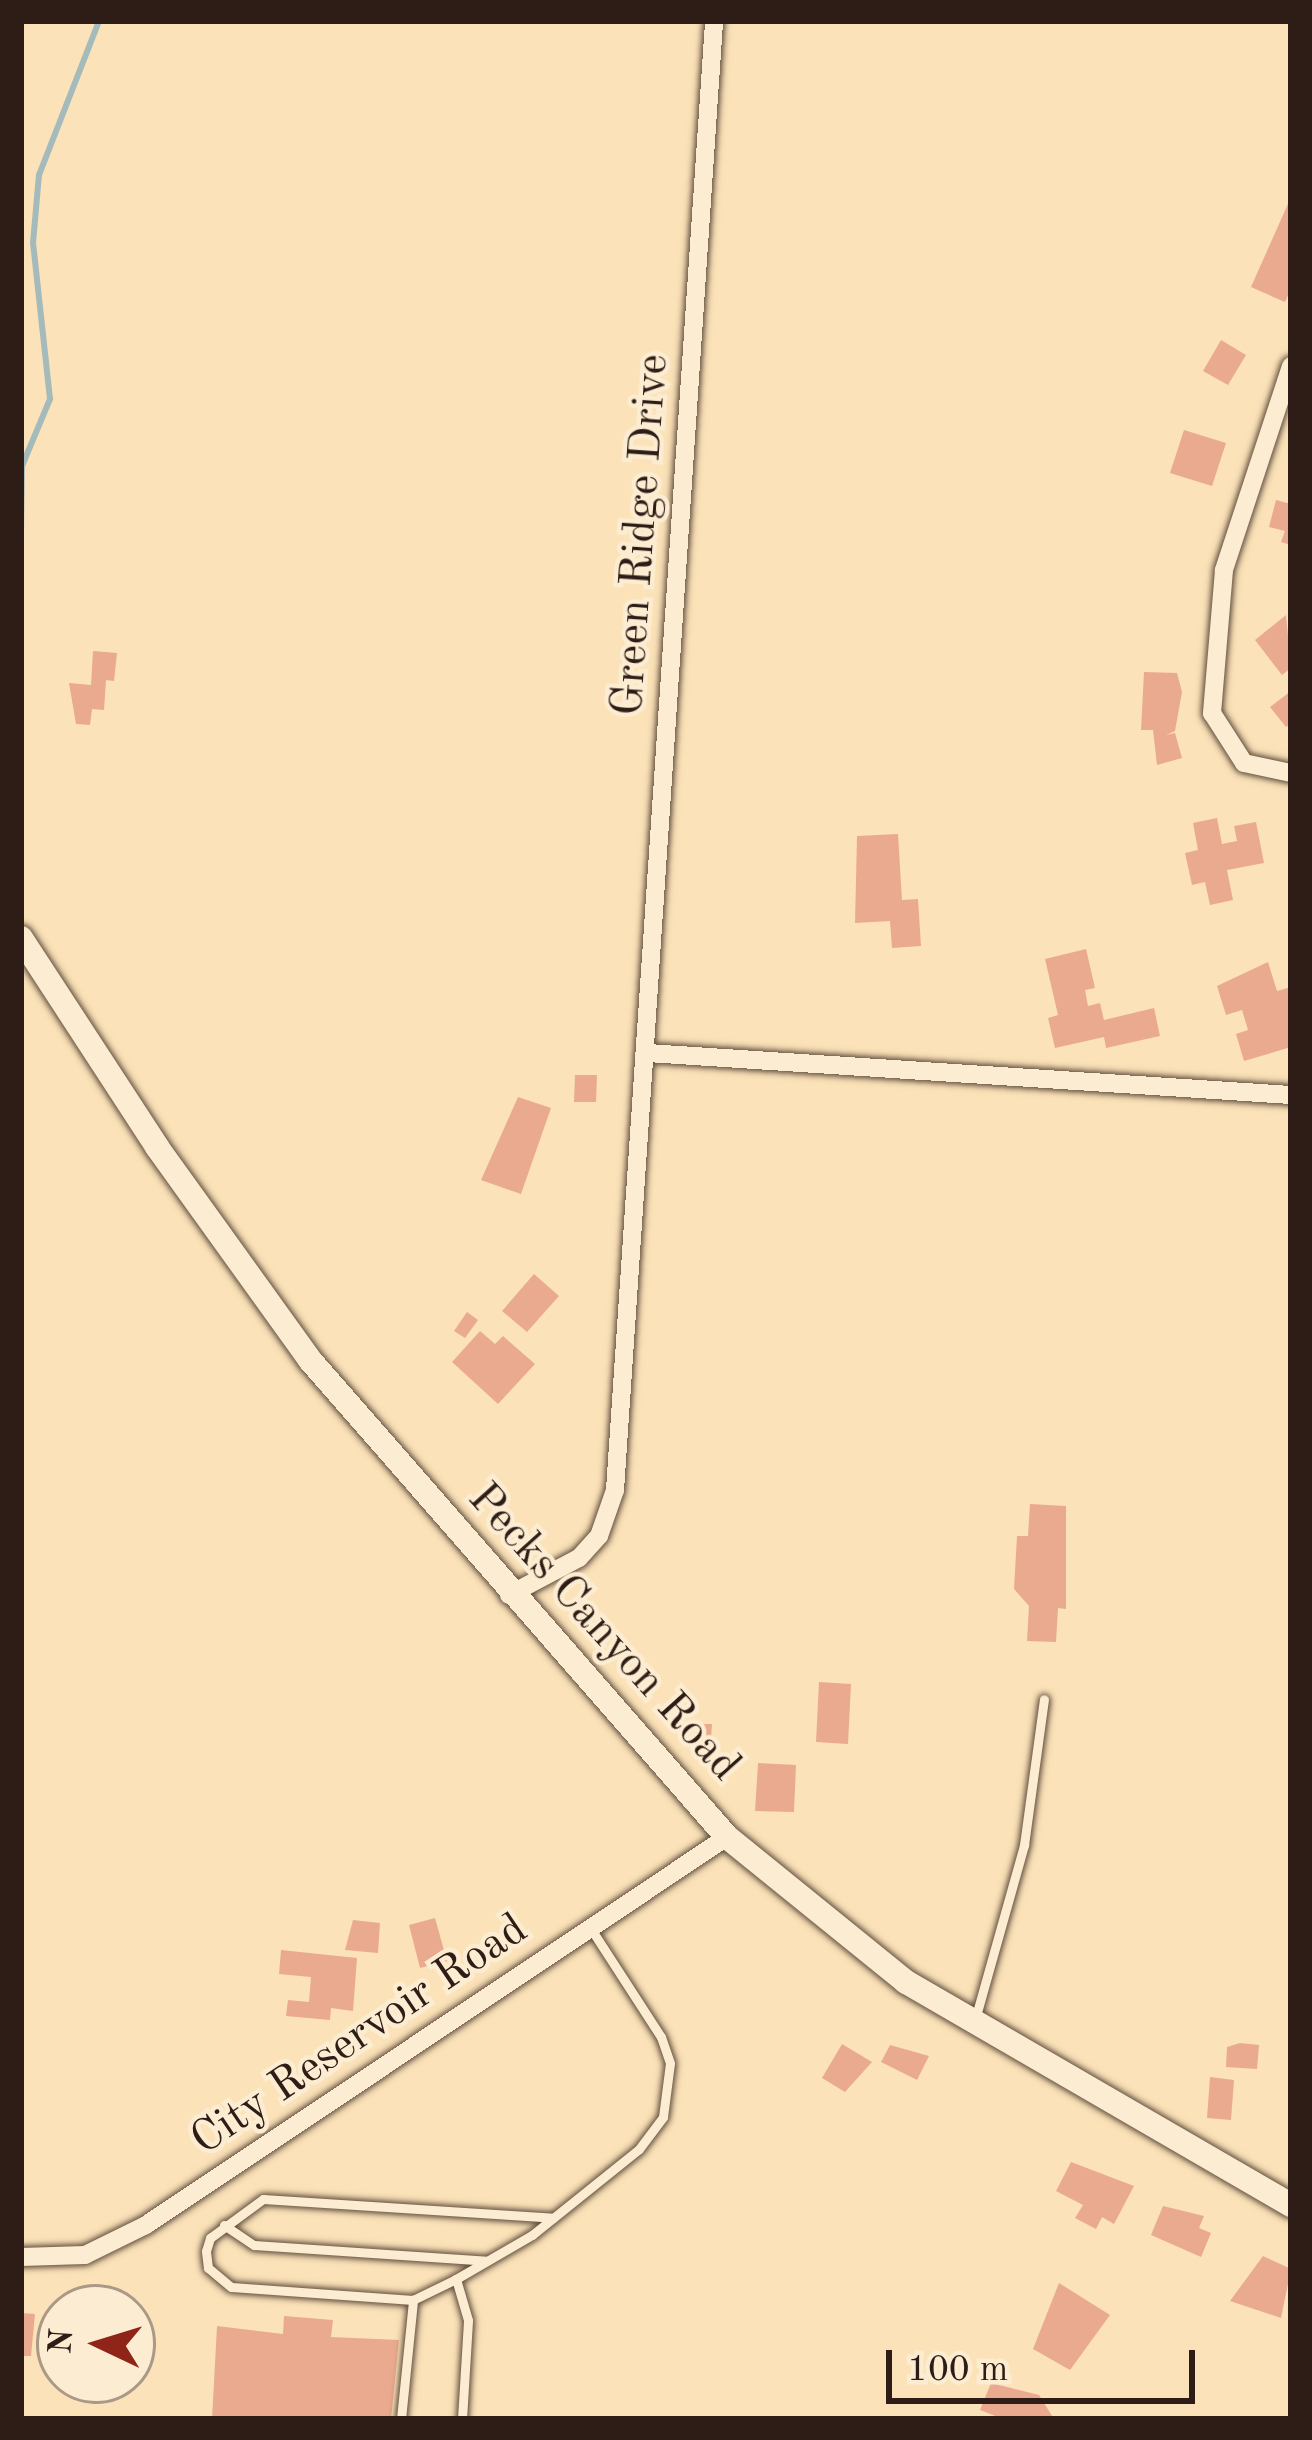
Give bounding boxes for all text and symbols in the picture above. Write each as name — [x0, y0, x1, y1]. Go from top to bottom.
street label: Green Ridge Drive — [602, 352, 682, 718]
street label: Pecks Canyon Road — [455, 1473, 751, 1793]
street label: City Reservoir Road — [182, 1904, 538, 2168]
north arrow — [36, 2284, 156, 2404]
scale bar — [892, 2326, 1201, 2400]
text: N — [45, 2328, 80, 2355]
text: 100 m — [907, 2353, 1008, 2389]

